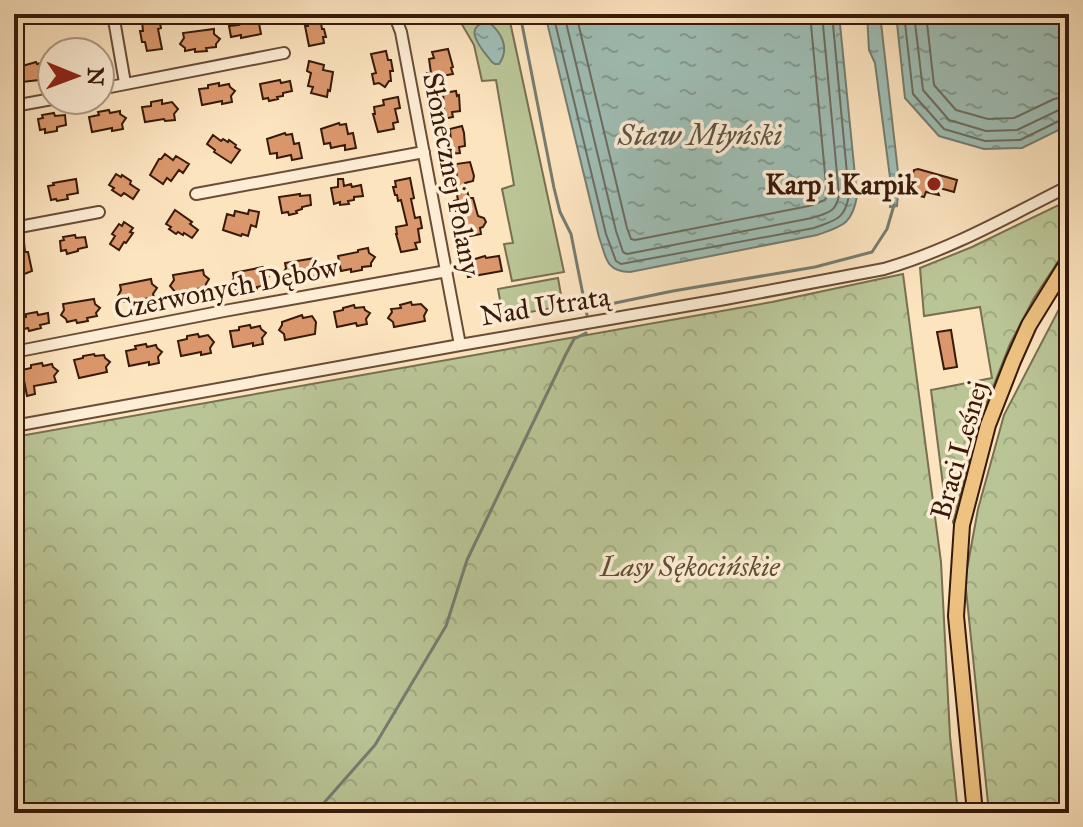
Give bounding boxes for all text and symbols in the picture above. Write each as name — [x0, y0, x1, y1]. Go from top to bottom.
north arrow — [36, 36, 116, 116]
text: N — [82, 67, 109, 86]
street label: Słonecznej Polany — [415, 70, 489, 279]
water label: Staw Młyński — [617, 117, 783, 153]
place label: Karp i Karpik — [765, 167, 919, 202]
marker: Karp i Karpik — [925, 175, 943, 193]
street label: Czerwonych Dębów — [111, 249, 342, 327]
street label: Nad Utratą — [478, 278, 614, 333]
street label: Braci Leśnej — [923, 377, 995, 523]
park label: Lasy Sękocińskie — [598, 549, 780, 584]

